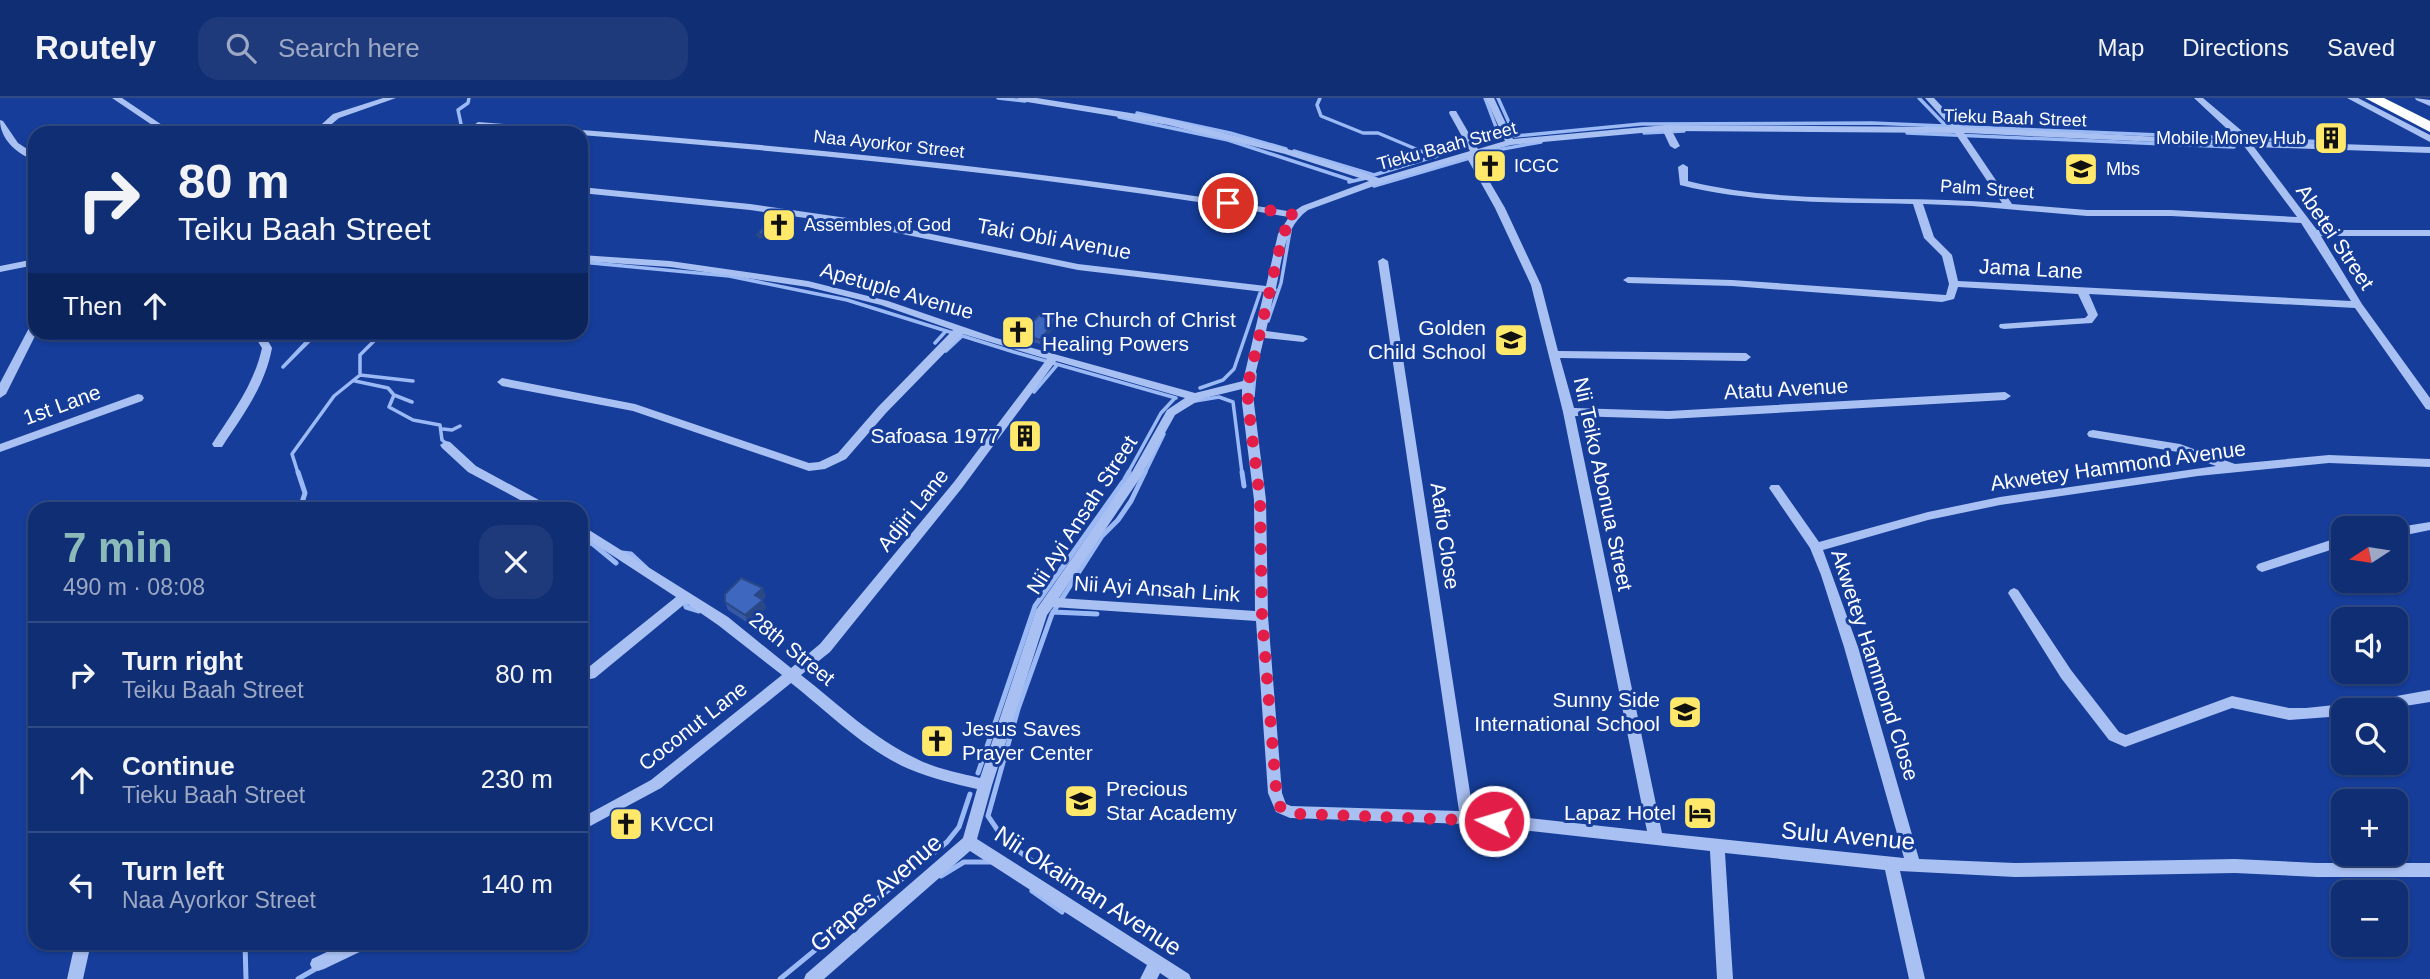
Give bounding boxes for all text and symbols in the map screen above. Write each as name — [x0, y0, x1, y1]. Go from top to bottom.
search box — [198, 17, 688, 80]
text: Routely — [35, 29, 156, 66]
icon: search — [222, 29, 260, 67]
text: Search here — [278, 33, 420, 63]
text: Map — [2098, 34, 2144, 61]
text: Directions — [2182, 34, 2289, 61]
text: Saved — [2327, 34, 2395, 61]
street label: Tieku Baah Street — [1943, 106, 2087, 130]
street label: Tieku Baah Street — [1375, 118, 1519, 174]
building icon: Mobile Money Hub — [2312, 119, 2350, 157]
street label: Naa Ayorkor Street — [812, 126, 966, 162]
place label: Mobile Money Hub — [2156, 128, 2306, 148]
church icon: ICGC — [1471, 147, 1509, 185]
school or university icon: Mbs — [2062, 150, 2100, 188]
icon: right — [63, 154, 154, 245]
text: 80 m — [178, 154, 290, 208]
place label: ICGC — [1514, 156, 1559, 176]
place label: Mbs — [2106, 159, 2140, 179]
pin — [1198, 173, 1258, 233]
street label: Palm Street — [1939, 176, 2035, 202]
street label: Abetei Street — [2292, 180, 2379, 294]
icon: arrive — [1209, 184, 1247, 222]
church icon: Assembles of God — [760, 206, 798, 244]
text: Teiku Baah Street — [178, 211, 431, 247]
street label: Taki Obli Avenue — [975, 214, 1133, 263]
place label: Assembles of God — [804, 215, 951, 235]
street label: Jama Lane — [1979, 254, 2084, 283]
street label: Apetuple Avenue — [818, 258, 976, 323]
icon: ahead — [136, 287, 174, 325]
text: Then — [63, 291, 122, 321]
place label: The Church of Christ Healing Powers — [1042, 308, 1236, 355]
church icon: The Church of Christ Healing Powers — [999, 313, 1037, 351]
place label: Golden Child School — [1368, 316, 1486, 363]
school or university icon: Golden Child School — [1492, 321, 1530, 359]
street label: Atatu Avenue — [1723, 374, 1849, 403]
street label: Nii Teiko Abonua Street — [1570, 375, 1637, 593]
street label: 1st Lane — [20, 380, 104, 429]
building icon: Safoasa 1977 — [1006, 417, 1044, 455]
place label: Safoasa 1977 — [870, 424, 1000, 447]
street label: Nii Ayi Ansah Street — [1022, 431, 1141, 598]
street label: Akwetey Hammond Avenue — [1989, 436, 2247, 495]
street label: Adjiri Lane — [872, 464, 953, 555]
street label: Aafio Close — [1427, 481, 1464, 591]
north arrow — [2331, 516, 2408, 593]
map controls — [2331, 516, 2408, 957]
text: 7 min — [63, 524, 173, 571]
button: close — [479, 525, 553, 599]
street label: Akwetey Hammond Close — [1827, 546, 1924, 783]
street label: Nii Ayi Ansah Link — [1073, 571, 1241, 606]
text: 490 m · 08:08 — [63, 574, 205, 600]
street label: 28th Street — [745, 607, 840, 690]
button: sound — [2331, 607, 2408, 684]
text: Turn right — [122, 646, 243, 676]
icon: right — [63, 656, 101, 694]
text: 80 m — [495, 659, 553, 689]
street label: Coconut Lane — [634, 676, 751, 775]
text: Teiku Baah Street — [122, 677, 304, 703]
place label: Sunny Side International School — [1474, 688, 1660, 735]
school or university icon: Sunny Side International School — [1666, 693, 1704, 731]
button: search — [2331, 698, 2408, 775]
place label: Jesus Saves Prayer Center — [962, 717, 1093, 764]
church icon: Jesus Saves Prayer Center — [918, 722, 956, 760]
text: Continue — [122, 751, 235, 781]
icon: ahead — [63, 761, 101, 799]
text: 230 m — [481, 764, 553, 794]
place label: Precious Star Academy — [1106, 777, 1237, 824]
text: Tieku Baah Street — [122, 782, 305, 808]
school or university icon: Precious Star Academy — [1062, 782, 1100, 820]
position arrow — [1457, 784, 1531, 858]
button: + — [2331, 789, 2408, 866]
hotel icon: Lapaz Hotel — [1681, 794, 1719, 832]
place label: Lapaz Hotel — [1564, 801, 1676, 824]
church icon: KVCCI — [607, 805, 645, 843]
place label: KVCCI — [650, 812, 714, 835]
street label: Sulu Avenue — [1780, 816, 1916, 855]
street label: Nii Okaiman Avenue — [990, 820, 1187, 961]
street label: Grapes Avenue — [805, 828, 947, 957]
text: Turn left — [122, 856, 224, 886]
icon: left — [63, 866, 101, 904]
text: 140 m — [481, 869, 553, 899]
button: − — [2331, 880, 2408, 957]
text: Naa Ayorkor Street — [122, 887, 316, 913]

